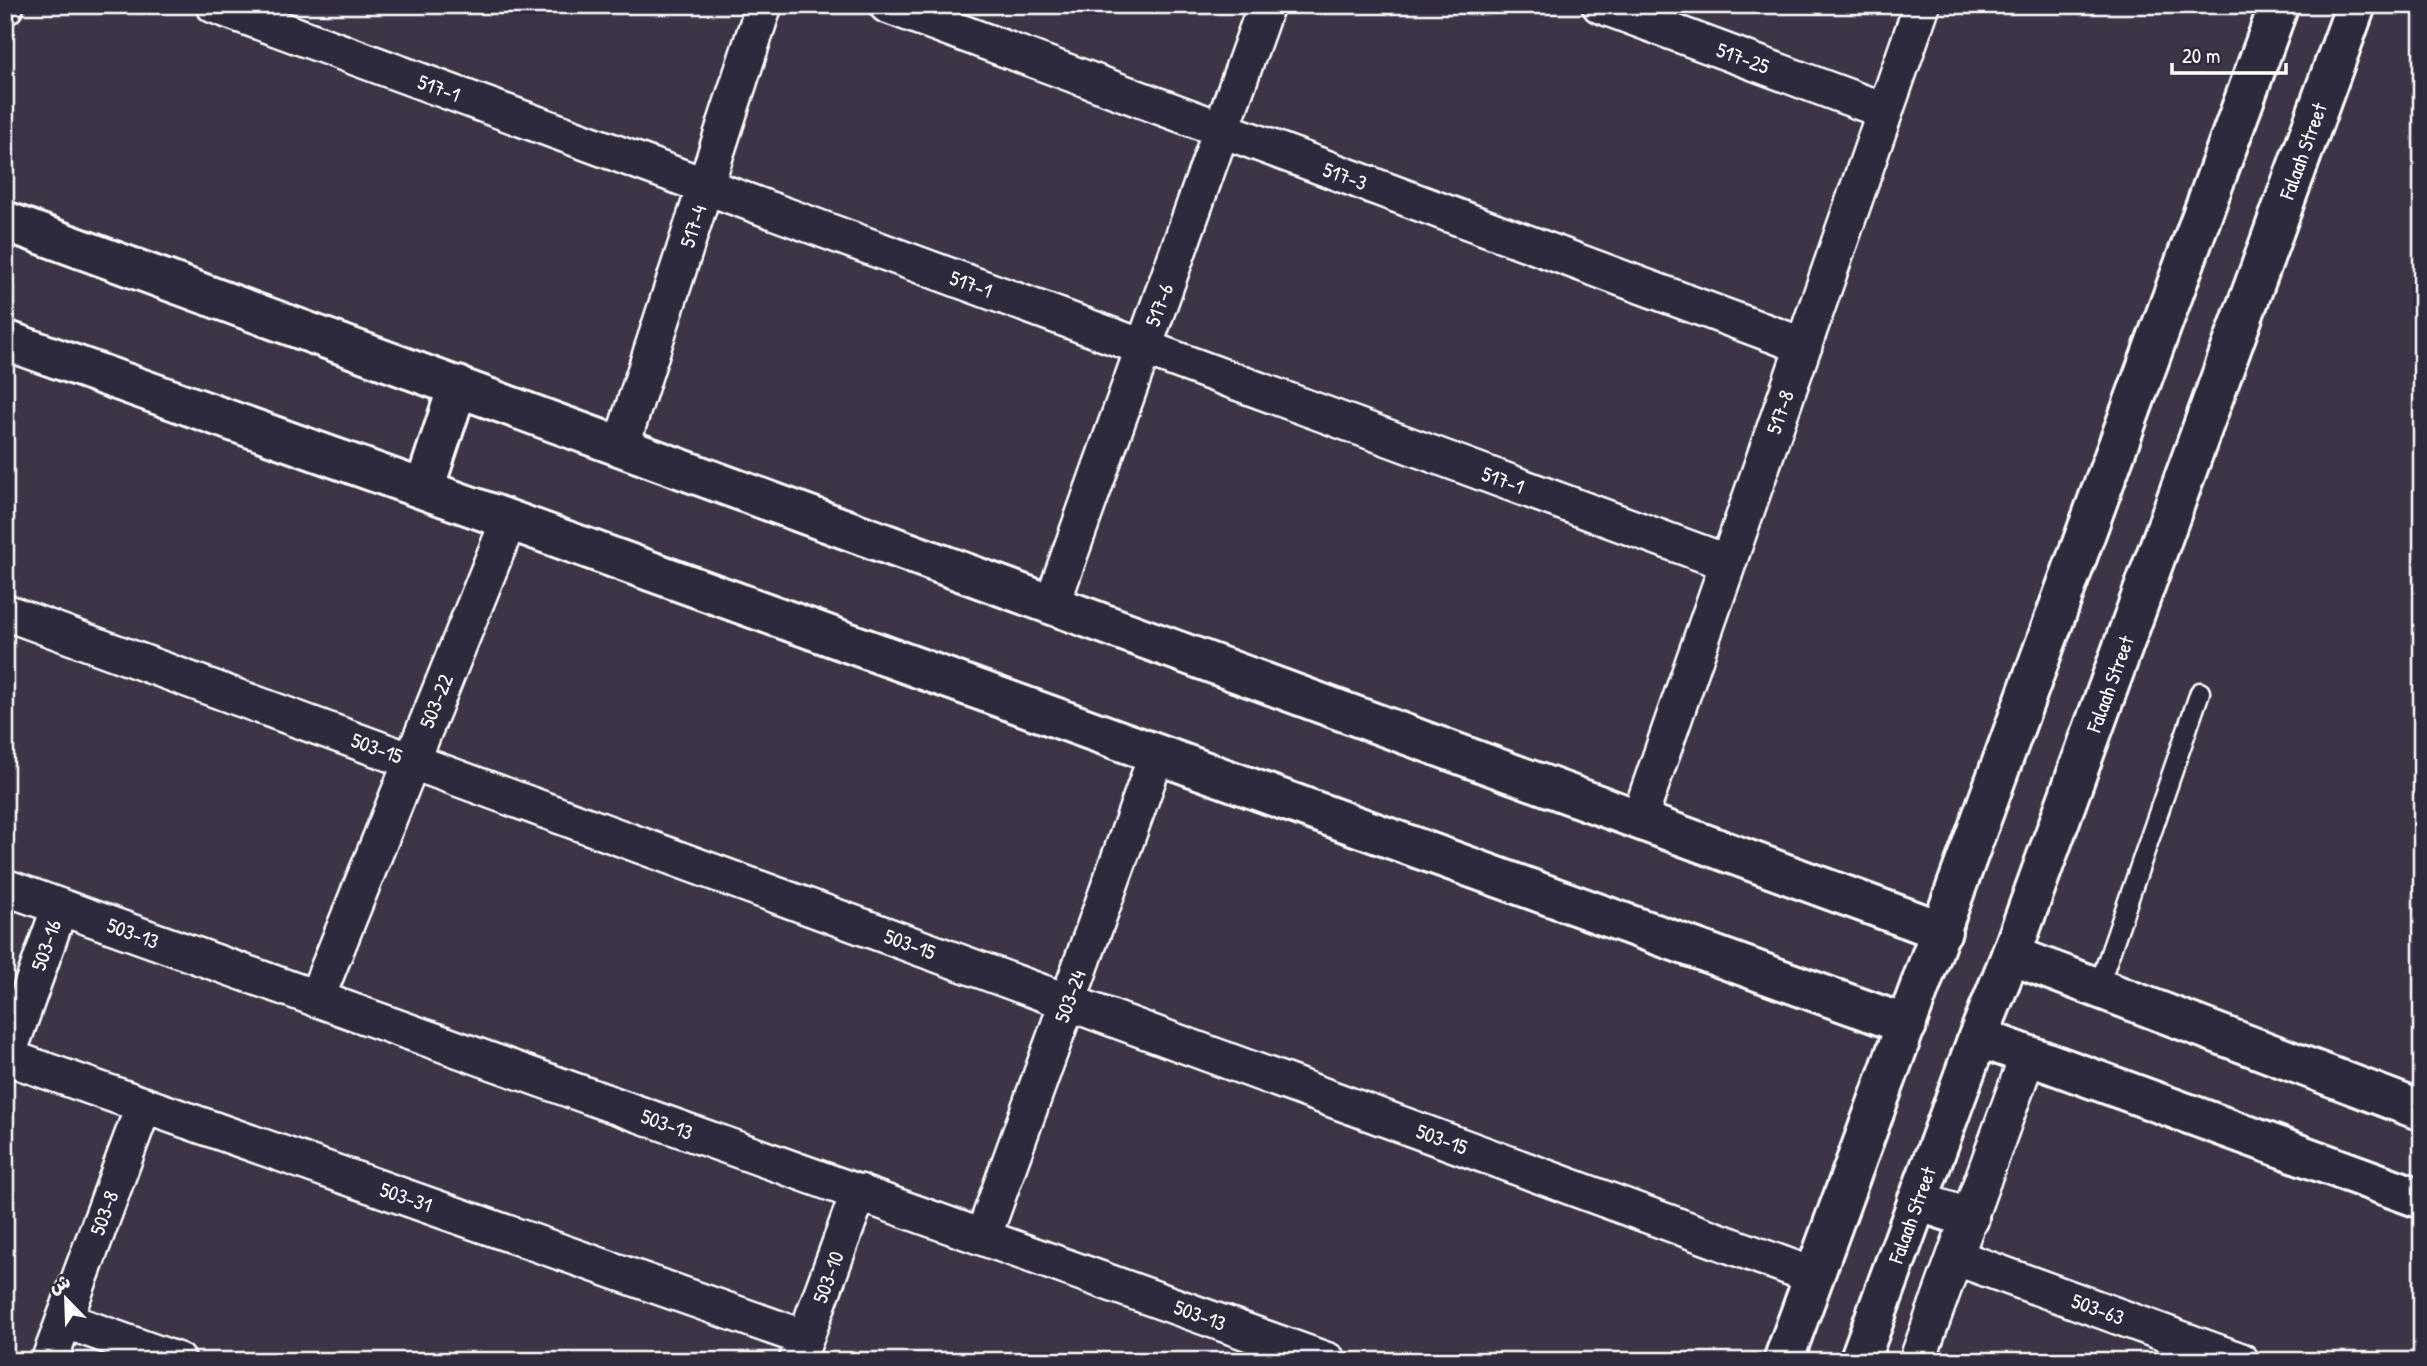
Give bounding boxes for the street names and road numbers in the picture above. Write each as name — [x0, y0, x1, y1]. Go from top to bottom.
street label: 517-25 — [1713, 35, 1773, 81]
street label: 517-1 — [414, 67, 464, 109]
street label: Falaah Street — [2272, 98, 2334, 204]
street label: 517-3 — [1319, 155, 1371, 197]
street label: 517-4 — [673, 201, 714, 251]
street label: 517-1 — [946, 263, 996, 305]
street label: 517-6 — [1138, 279, 1180, 331]
street label: 517-8 — [1759, 386, 1801, 438]
street label: 517-1 — [1478, 459, 1528, 501]
street label: Falaah Street — [2079, 631, 2141, 737]
street label: 503-22 — [412, 670, 460, 732]
street label: 503-15 — [347, 725, 407, 771]
street label: 503-13 — [103, 910, 163, 956]
street label: 503-16 — [24, 916, 68, 974]
street label: 503-15 — [880, 921, 940, 967]
street label: 503-24 — [1047, 966, 1093, 1026]
street label: 503-13 — [637, 1101, 697, 1147]
street label: 503-15 — [1412, 1116, 1472, 1162]
street label: Falaah Street — [1881, 1162, 1943, 1268]
street label: 503-31 — [376, 1175, 436, 1219]
street label: 503-8 — [83, 1187, 125, 1239]
street label: 503-10 — [805, 1247, 851, 1307]
street label: 503-63 — [2068, 1286, 2128, 1332]
street label: 503-13 — [1170, 1292, 1230, 1338]

